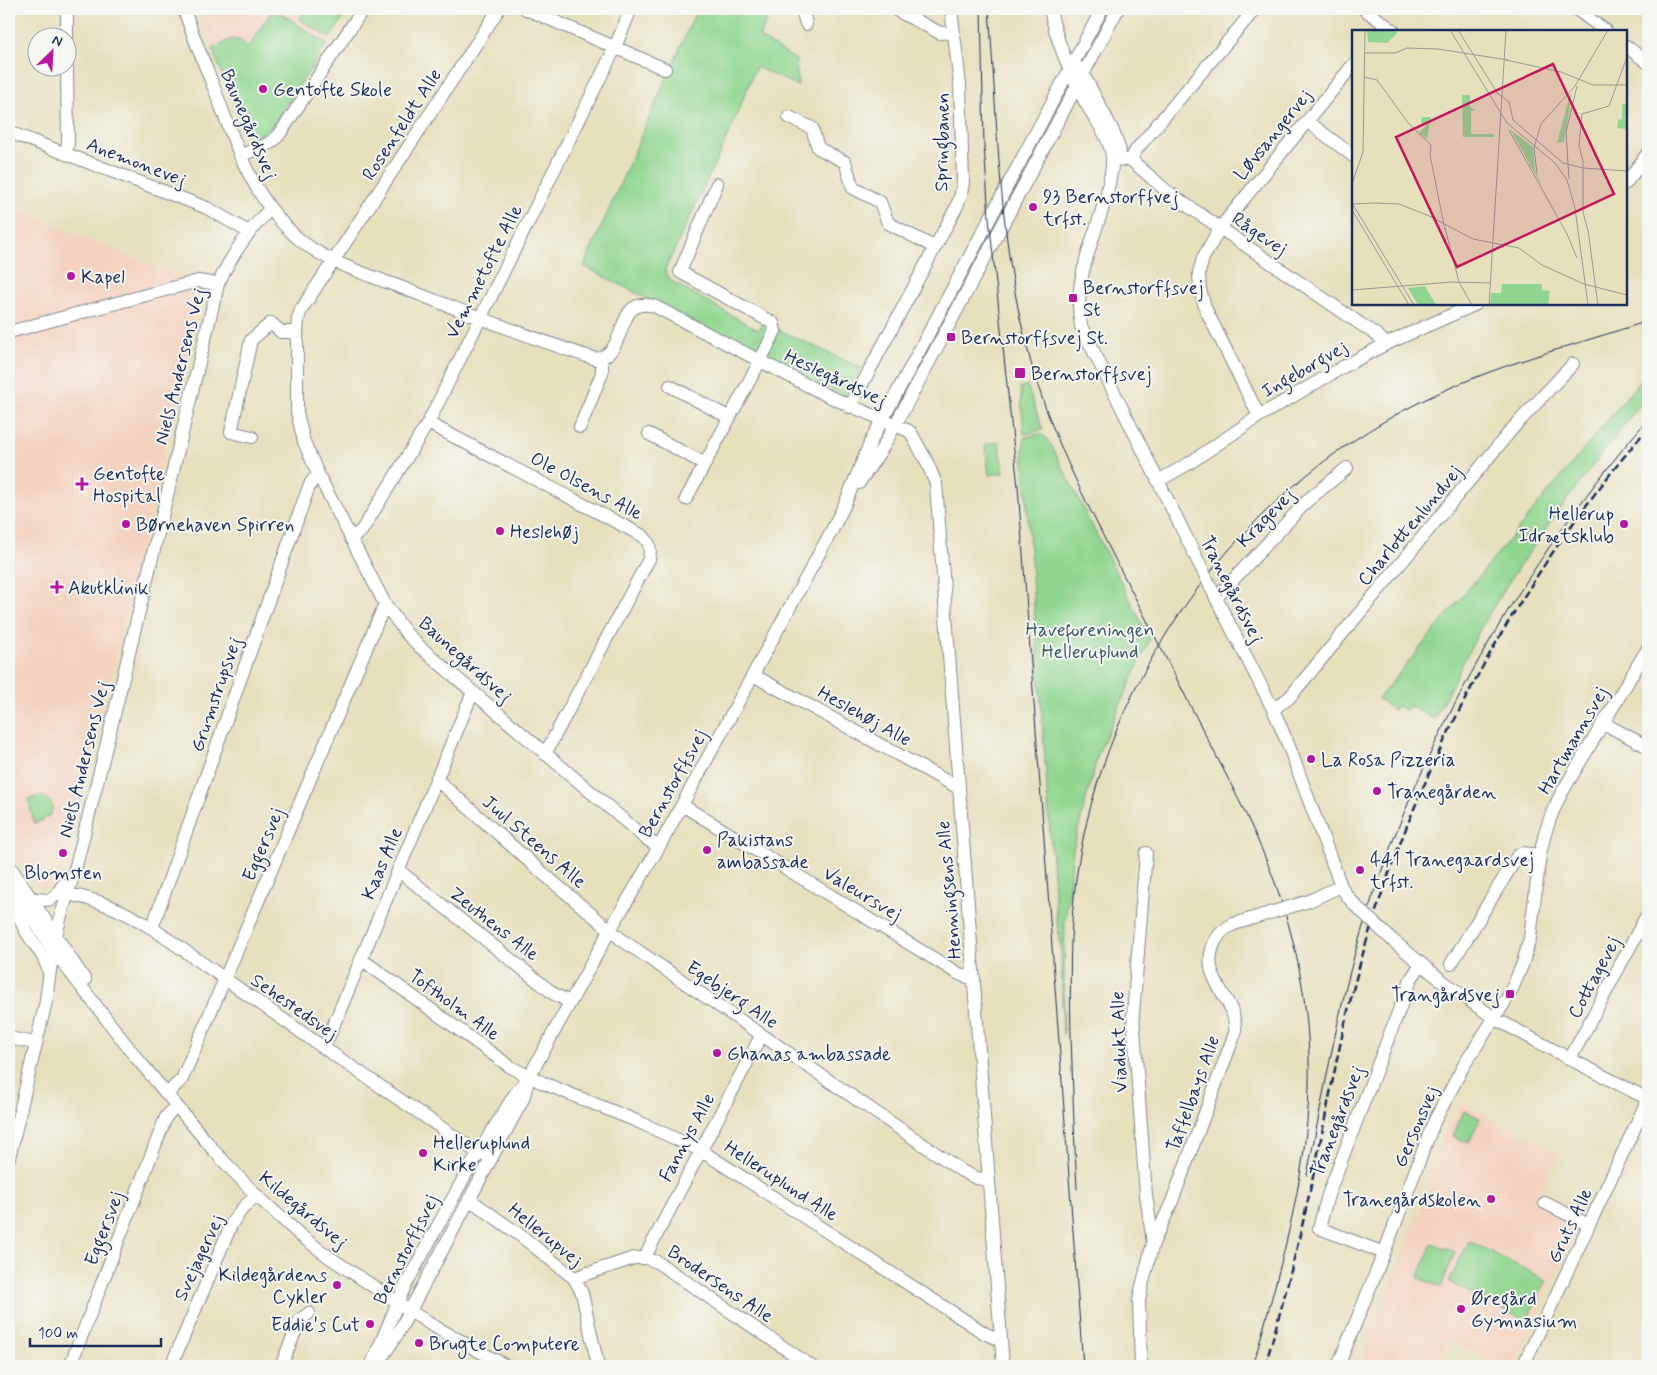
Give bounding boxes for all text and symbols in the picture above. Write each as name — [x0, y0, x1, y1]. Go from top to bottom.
north arrow — [28, 28, 78, 78]
inset map — [1352, 30, 1627, 305]
text: N — [49, 31, 65, 51]
street label: Rosenfeldt Alle — [357, 64, 448, 186]
street label: Baunegårdsvej — [212, 65, 283, 185]
place label: Gentofte Skole — [273, 78, 392, 103]
marker: Gentofte Skole — [257, 83, 269, 95]
street label: Løvsangervej — [1229, 84, 1319, 187]
street label: Springbanen — [929, 92, 959, 192]
street label: Anemonevej — [83, 132, 190, 194]
place label: 93 Bernstorffvej trfst. — [1042, 185, 1179, 232]
street label: Vemmetofte Alle — [440, 200, 529, 343]
marker: 93 Bernstorffvej trfst. — [1027, 201, 1039, 213]
street label: Rågevej — [1226, 207, 1292, 263]
place label: Kapel — [81, 265, 125, 290]
marker: Kapel — [65, 270, 77, 282]
place label: Bernstorffsvej St — [1083, 276, 1203, 323]
street label: Niels Andersens Vej — [149, 285, 213, 448]
marker: Bernstorffsvej St — [1067, 292, 1079, 304]
place label: Bernstorffsvej St. — [961, 326, 1108, 352]
marker: Bernstorffsvej St. — [945, 331, 957, 343]
street label: Ingeborgvej — [1257, 335, 1354, 407]
street label: Heslegårdsvej — [779, 344, 891, 414]
place label: Bernstorffsvej — [1031, 362, 1151, 388]
marker: Bernstorffsvej — [1013, 366, 1027, 380]
street label: Ole Olsens Alle — [526, 446, 647, 526]
street label: Charlottenlundvej — [1352, 460, 1469, 592]
place label: Gentofte Hospital — [93, 462, 165, 509]
marker: Gentofte Hospital — [75, 477, 89, 491]
street label: Kragevej — [1231, 483, 1302, 555]
place label: Hellerup Idrætsklub — [1519, 502, 1614, 549]
place label: Børnehaven Spirren — [136, 513, 294, 538]
marker: Børnehaven Spirren — [120, 518, 132, 530]
marker: Hellerup Idrætsklub — [1618, 518, 1630, 530]
place label: Heslehøj — [510, 520, 579, 545]
marker: Heslehøj — [494, 525, 506, 537]
street label: Tranegårdsvej — [1193, 532, 1269, 648]
place label: Akutklinik — [68, 576, 149, 601]
marker: Akutklinik — [50, 580, 64, 594]
street label: Baunegårdsvej — [411, 611, 517, 710]
park label: Haveforeningen Helleruplund — [1026, 618, 1154, 665]
street label: Grumstrupsvej — [185, 634, 249, 756]
street label: Niels Andersens Vej — [53, 678, 117, 841]
street label: Heslehøj Alle — [813, 680, 916, 752]
street label: Hartmannsvej — [1532, 682, 1615, 800]
street label: Bernstorffsvej — [633, 725, 714, 843]
place label: La Rosa Pizzeria — [1321, 748, 1456, 773]
marker: La Rosa Pizzeria — [1305, 753, 1317, 765]
place label: Tranegården — [1387, 780, 1496, 806]
marker: Tranegården — [1371, 785, 1383, 797]
street label: Juul Steens Alle — [477, 790, 591, 894]
street label: Eggersvej — [237, 804, 293, 886]
street label: Henningsens Alle — [931, 819, 971, 960]
street label: Kaas Alle — [356, 824, 409, 904]
place label: Pakistans ambassade — [717, 828, 809, 875]
marker: Pakistans ambassade — [701, 844, 713, 856]
marker: Blomsten — [57, 847, 69, 859]
place label: 441 Tranegaardsvej trfst. — [1369, 848, 1534, 895]
place label: Blomsten — [24, 861, 102, 886]
street label: Valeursvej — [818, 861, 906, 928]
marker: 441 Tranegaardsvej trfst. — [1354, 864, 1366, 876]
street label: Zeuthens Alle — [444, 881, 544, 967]
street label: Cottagevej — [1562, 932, 1627, 1024]
street label: Egebjerg Alle — [680, 955, 783, 1038]
street label: Toftholm Alle — [403, 964, 505, 1047]
street label: Sehestedsvej — [246, 968, 343, 1046]
place label: Trangårdsvej — [1391, 983, 1500, 1009]
marker: Trangårdsvej — [1504, 988, 1516, 1000]
street label: Viadukt Alle — [1105, 991, 1134, 1093]
street label: Taffelbays Alle — [1161, 1032, 1226, 1155]
place label: Ghanas ambassade — [727, 1042, 891, 1067]
marker: Ghanas ambassade — [711, 1047, 723, 1059]
street label: Tranegårdsvej — [1305, 1062, 1371, 1181]
street label: Gersonsvej — [1388, 1082, 1445, 1171]
street label: Fannys Alle — [654, 1089, 722, 1187]
place label: Helleruplund Kirke — [433, 1131, 530, 1178]
street label: Helleruplund Alle — [719, 1135, 843, 1228]
marker: Helleruplund Kirke — [417, 1147, 429, 1159]
street label: Kildegårdsvej — [253, 1166, 353, 1255]
street label: Gruts Alle — [1542, 1184, 1599, 1267]
street label: Eggersvej — [79, 1188, 133, 1270]
place label: Tranegårdskolen — [1343, 1188, 1481, 1214]
street label: Bernstorffsvej — [368, 1190, 446, 1309]
marker: Tranegårdskolen — [1485, 1193, 1497, 1205]
street label: Hellerupvej — [503, 1197, 588, 1273]
street label: Svejagervej — [168, 1210, 231, 1305]
street label: Brodersens Alle — [662, 1240, 778, 1329]
place label: Kildegårdens Cykler — [218, 1263, 328, 1310]
marker: Kildegårdens Cykler — [331, 1279, 343, 1291]
place label: Øregård Gymnasium — [1471, 1287, 1577, 1334]
marker: Øregård Gymnasium — [1455, 1303, 1467, 1315]
place label: Eddie's Cut — [271, 1313, 360, 1338]
scale bar — [30, 1315, 161, 1347]
marker: Eddie's Cut — [364, 1318, 376, 1330]
text: 100 m — [38, 1324, 78, 1344]
place label: Brugte Computere — [429, 1332, 580, 1359]
marker: Brugte Computere — [413, 1337, 425, 1349]

